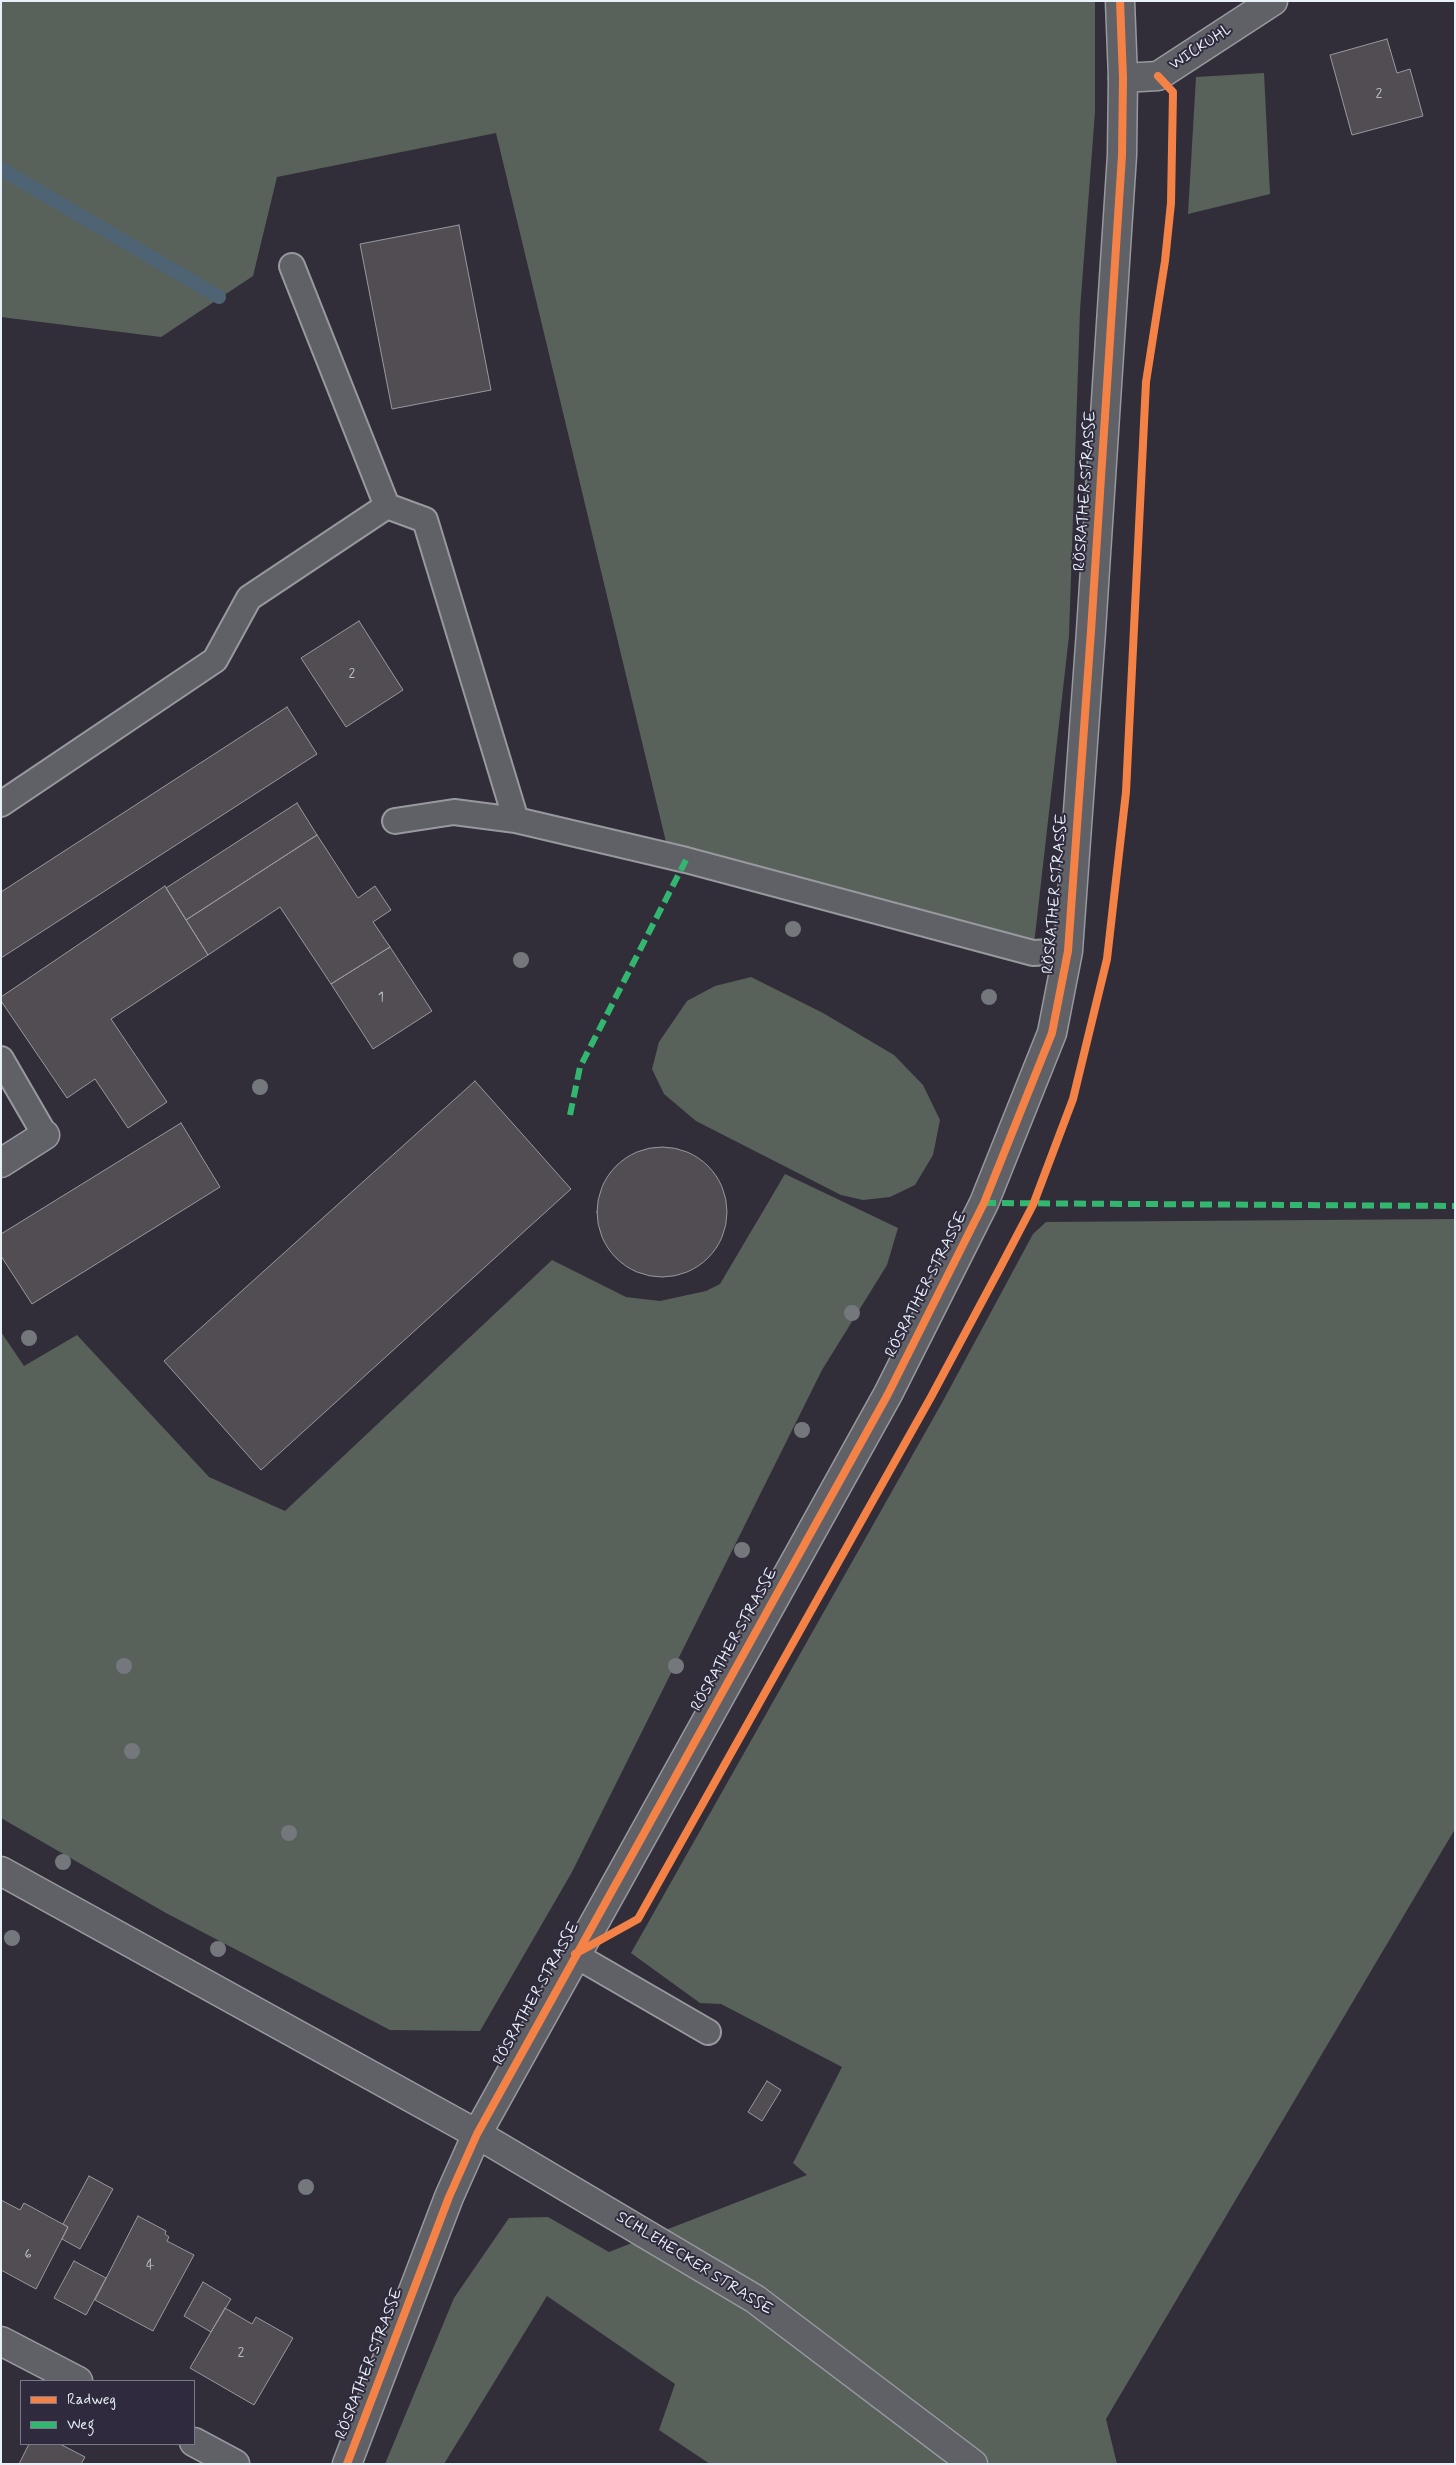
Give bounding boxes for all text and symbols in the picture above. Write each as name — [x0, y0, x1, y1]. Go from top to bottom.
street label: WICKUHL — [1166, 21, 1236, 75]
house number: 2 — [1376, 86, 1382, 102]
street label: RÖSRATHER STRASSE — [1071, 410, 1101, 572]
house number: 2 — [349, 666, 355, 682]
street label: RÖSRATHER STRASSE — [1039, 813, 1073, 975]
house number: 1 — [378, 990, 384, 1006]
street label: RÖSRATHER STRASSE — [882, 1209, 972, 1361]
street label: RÖSRATHER STRASSE — [688, 1565, 782, 1715]
street label: RÖSRATHER STRASSE — [490, 1919, 584, 2069]
street label: SCHLEHECKER STRASSE — [612, 2208, 776, 2320]
house number: 6 — [24, 2247, 32, 2263]
house number: 4 — [146, 2258, 154, 2274]
street label: RÖSRATHER STRASSE — [332, 2286, 408, 2442]
house number: 2 — [238, 2345, 244, 2361]
legend — [20, 2380, 195, 2445]
text: Radweg — [67, 2390, 116, 2410]
text: Weg — [67, 2415, 94, 2435]

